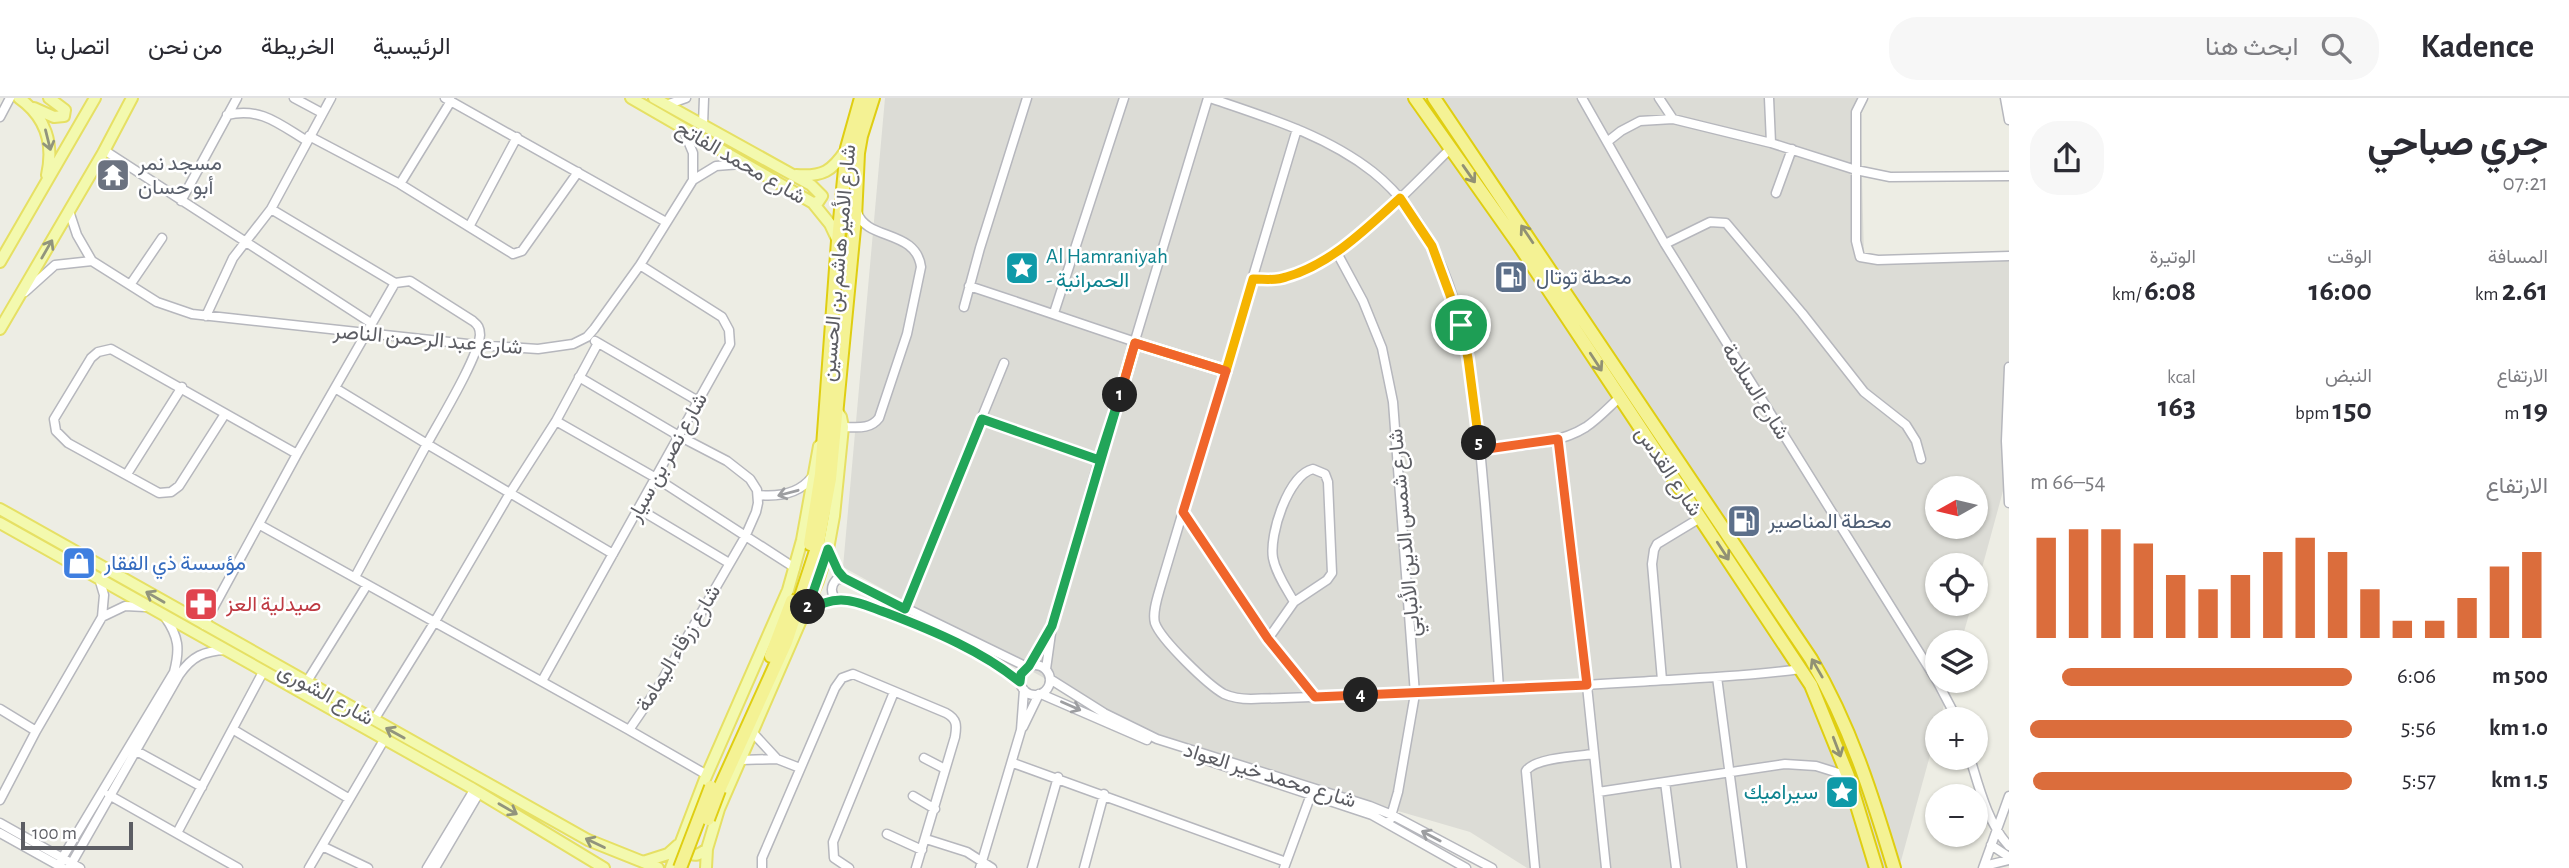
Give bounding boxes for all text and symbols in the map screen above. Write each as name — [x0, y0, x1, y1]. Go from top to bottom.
search box — [1889, 17, 2379, 80]
icon: search — [2317, 29, 2355, 67]
text: Kadence — [2421, 31, 2534, 64]
text: ابحث هنا — [2205, 34, 2299, 60]
text: اتصل بنا — [35, 35, 110, 59]
text: من نحن — [148, 35, 223, 59]
text: الخريطة — [261, 35, 335, 59]
text: الرئيسية — [373, 35, 450, 59]
street label: شارع محمد الفاتح — [671, 117, 809, 211]
button: share — [2030, 121, 2104, 195]
text: جري صباحي — [2367, 125, 2548, 163]
one-way arrow — [42, 128, 55, 150]
street label: شارع الأمير هاشم بن الحسين — [816, 143, 862, 383]
place label: مسجد نمر أبو حسان — [137, 153, 222, 200]
temple icon: مسجد نمر أبو حسان — [94, 156, 132, 194]
one-way arrow — [1462, 164, 1476, 183]
text: 07:21 — [2503, 172, 2548, 195]
one-way arrow — [1520, 225, 1534, 244]
one-way arrow — [41, 239, 54, 260]
place label: Al Hamraniyah - الحمرانية — [1046, 246, 1168, 293]
text: الوتيرة — [2150, 248, 2196, 267]
text: الوقت — [2327, 248, 2372, 267]
text: المسافة — [2488, 248, 2548, 267]
place icon: Al Hamraniyah - الحمرانية — [1003, 249, 1041, 287]
fuel station icon: محطة توتال — [1492, 258, 1530, 296]
place label: محطة توتال — [1536, 267, 1632, 290]
text: 6:08 — [2144, 276, 2196, 306]
text: 16:00 — [2309, 276, 2372, 306]
text: 2.61 — [2502, 276, 2548, 306]
text: /km — [2112, 285, 2144, 304]
text: km — [2475, 285, 2502, 304]
pin — [1431, 295, 1491, 355]
icon: arrive — [1442, 306, 1480, 344]
street label: شارع عبد الرحمن الناصر — [331, 321, 523, 361]
street label: شارع السلامة — [1715, 339, 1793, 445]
one-way arrow — [1589, 352, 1603, 372]
text: النبض — [2325, 367, 2372, 386]
text: الارتفاع — [2496, 367, 2548, 386]
text: kcal — [2167, 368, 2196, 387]
pin: 1 — [1102, 378, 1138, 412]
text: 1 — [1116, 385, 1123, 404]
street label: شارع نصر بن سيار — [623, 390, 714, 527]
text: 163 — [2158, 392, 2196, 422]
text: 150 — [2333, 395, 2372, 425]
text: 19 — [2523, 395, 2548, 425]
text: bpm — [2295, 404, 2333, 423]
text: m — [2504, 404, 2523, 423]
street label: شارع القدس — [1629, 423, 1706, 522]
pin: 5 — [1462, 426, 1496, 460]
street label: شارع شمس الدين الأنبابي — [1383, 427, 1430, 638]
text: 5 — [1474, 433, 1483, 452]
text: 54–66 m — [2030, 471, 2105, 494]
text: الارتفاع — [2486, 475, 2548, 498]
north arrow — [1925, 476, 1988, 539]
map controls — [1925, 476, 1988, 847]
one-way arrow — [777, 487, 799, 500]
fuel station icon: محطة المناصير — [1725, 502, 1763, 540]
place label: محطة المناصير — [1767, 511, 1892, 534]
one-way arrow — [1715, 541, 1730, 560]
shop icon: مؤسسة ذي الفقار — [60, 544, 98, 582]
place label: مؤسسة ذي الفقار — [103, 553, 246, 580]
button: locate — [1925, 553, 1988, 616]
street label: شارع زرقاء اليمامة — [632, 581, 727, 717]
pharmacy icon: صيدلية العز — [182, 585, 220, 623]
pin: 2 — [790, 589, 826, 624]
one-way arrow — [145, 590, 166, 603]
place label: صيدلية العز — [225, 594, 321, 617]
text: 2 — [803, 597, 812, 616]
button: layers — [1925, 630, 1988, 693]
one-way arrow — [1809, 658, 1823, 678]
street label: شارع الشورى — [273, 660, 377, 732]
text: 6:06 — [2397, 665, 2436, 688]
text: 500 m — [2492, 665, 2548, 688]
pin: 4 — [1344, 678, 1378, 712]
text: 4 — [1356, 685, 1365, 704]
one-way arrow — [1059, 701, 1081, 714]
button: + — [1925, 707, 1988, 770]
text: 5:56 — [2401, 717, 2436, 740]
text: 1.0 km — [2489, 717, 2548, 740]
one-way arrow — [386, 726, 406, 740]
one-way arrow — [1831, 736, 1844, 757]
street label: شارع محمد خير العواد — [1180, 739, 1359, 815]
text: 5:57 — [2402, 769, 2436, 792]
text: 1.5 km — [2491, 769, 2548, 792]
place icon: سيراميك — [1823, 773, 1861, 811]
place label: سيراميك — [1744, 782, 1818, 805]
button: − — [1925, 784, 1988, 847]
one-way arrow — [497, 803, 517, 817]
scale bar — [21, 819, 133, 851]
text: 100 m — [32, 824, 77, 843]
one-way arrow — [1421, 829, 1442, 842]
one-way arrow — [585, 835, 606, 849]

